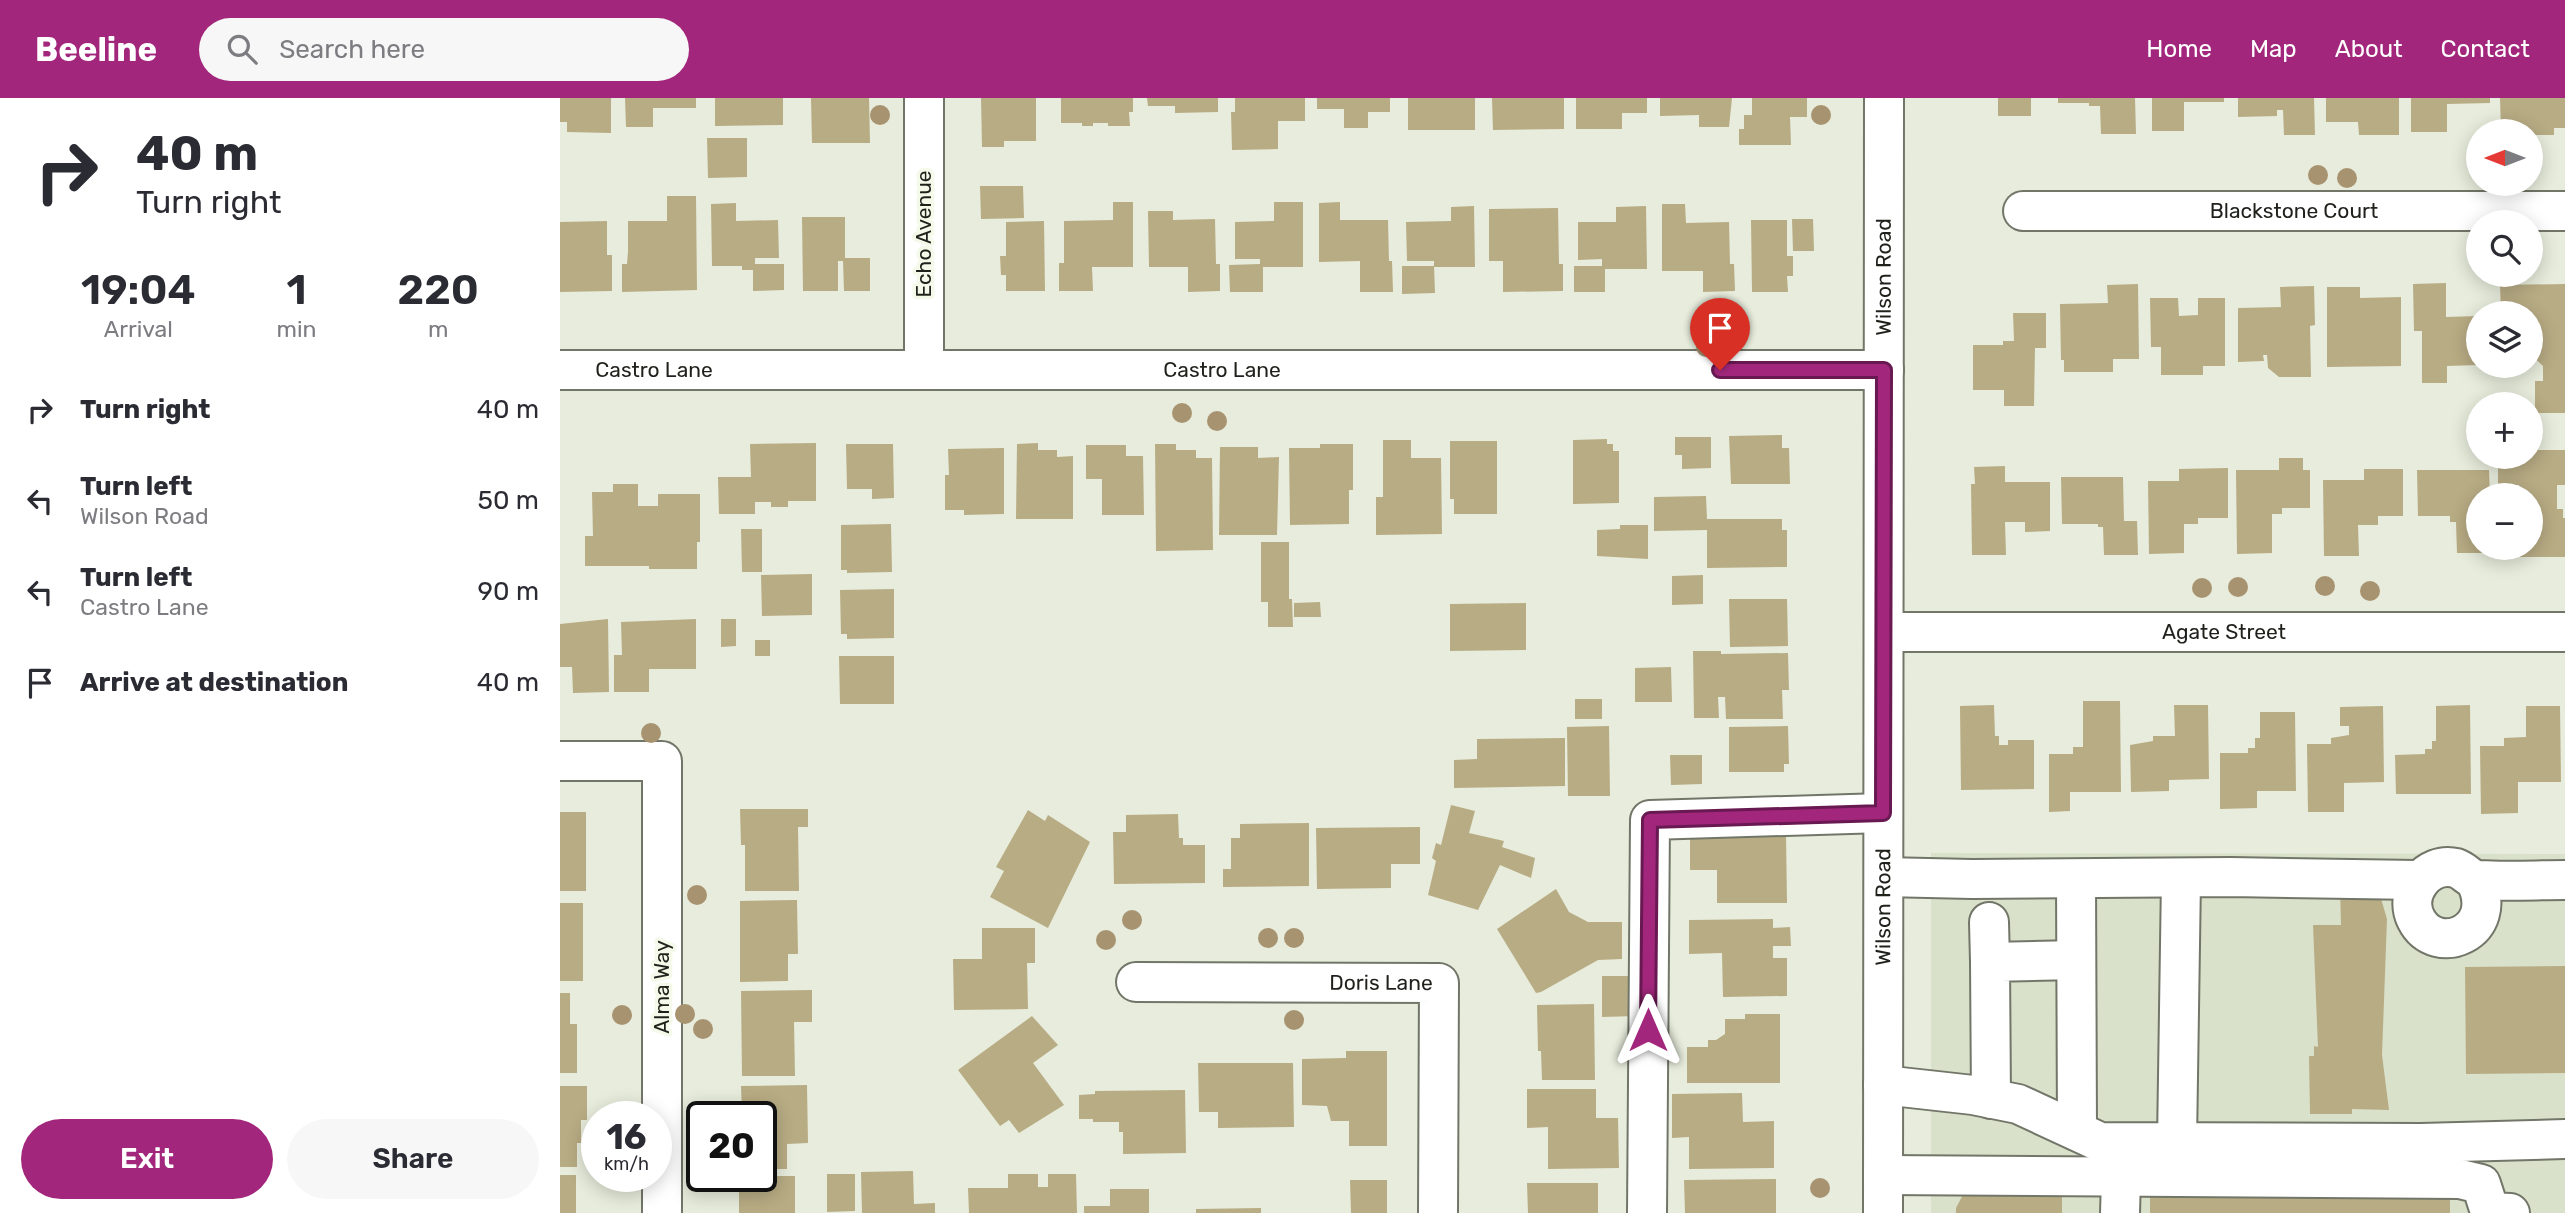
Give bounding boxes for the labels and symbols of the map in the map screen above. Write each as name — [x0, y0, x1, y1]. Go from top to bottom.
north arrow — [2466, 119, 2543, 196]
street label: Echo Avenue — [911, 170, 936, 298]
street label: Blackstone Court — [2210, 198, 2378, 223]
street label: Wilson Road — [1871, 218, 1896, 336]
pin — [1690, 298, 1750, 370]
street label: Castro Lane — [595, 357, 713, 382]
street label: Castro Lane — [1163, 357, 1281, 382]
street label: Agate Street — [2162, 619, 2286, 644]
street label: Wilson Road — [1870, 848, 1895, 966]
street label: Alma Way — [649, 940, 674, 1034]
street label: Doris Lane — [1329, 970, 1433, 995]
position arrow — [1611, 993, 1685, 1067]
speed limit sign: 20 — [686, 1101, 777, 1192]

